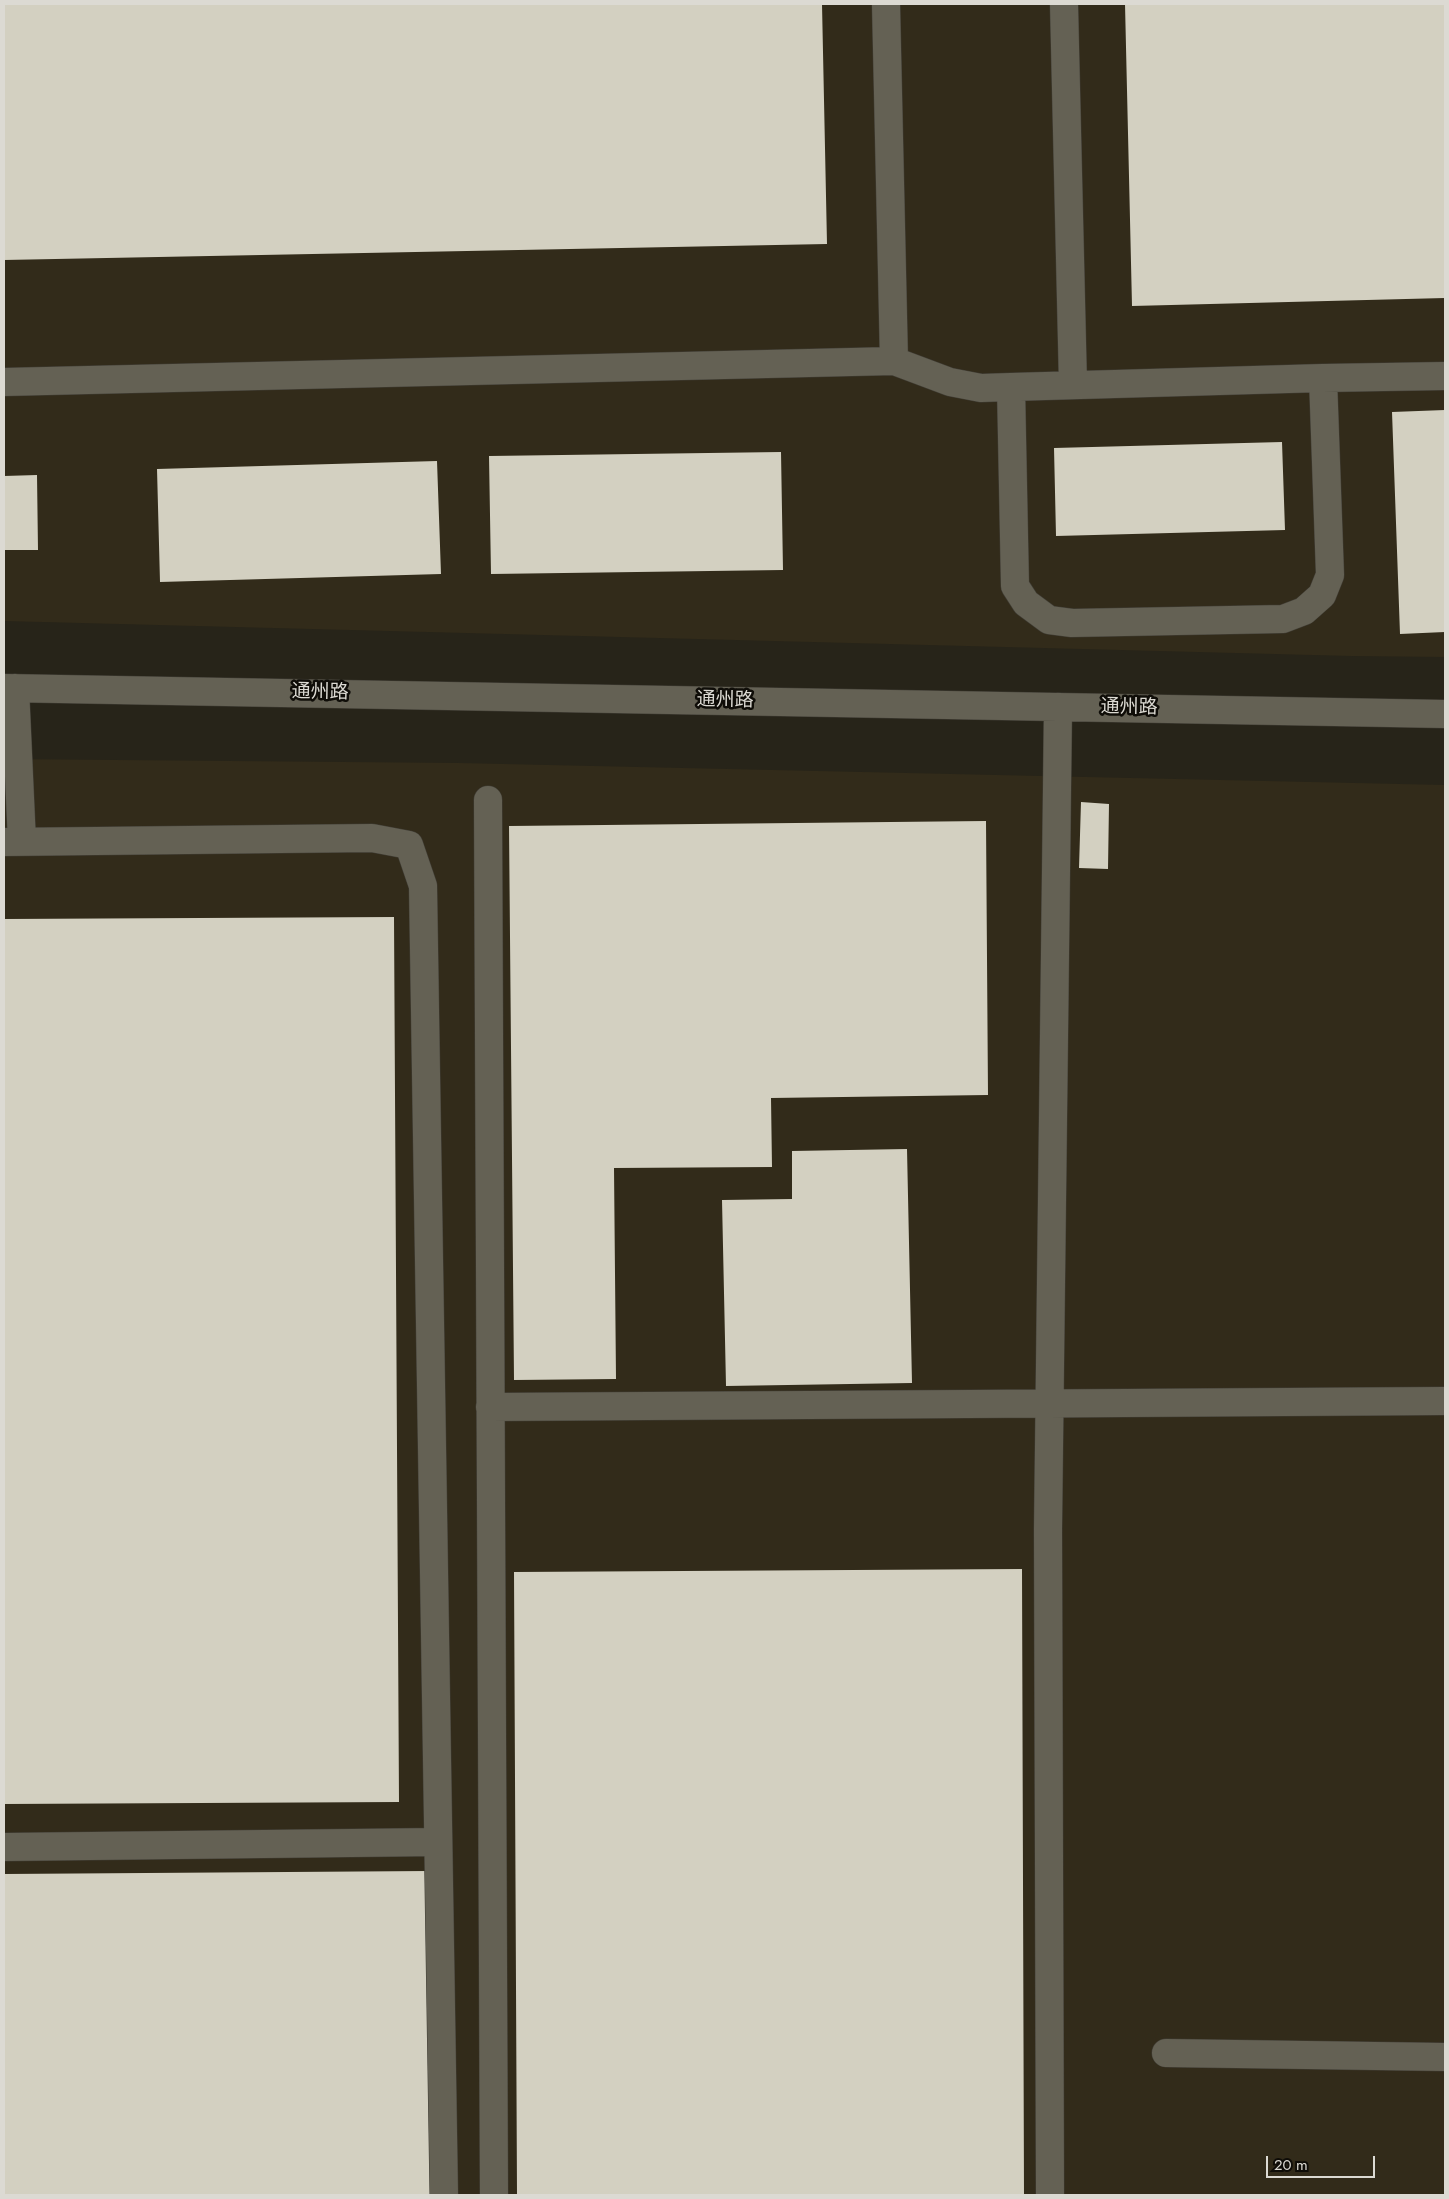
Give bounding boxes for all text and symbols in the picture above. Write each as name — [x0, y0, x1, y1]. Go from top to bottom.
street label: 通州路 — [291, 681, 349, 705]
street label: 通州路 — [696, 689, 754, 713]
street label: 通州路 — [1100, 696, 1158, 720]
scale bar — [1269, 2146, 1378, 2178]
text: 20 m — [1274, 2154, 1308, 2176]

